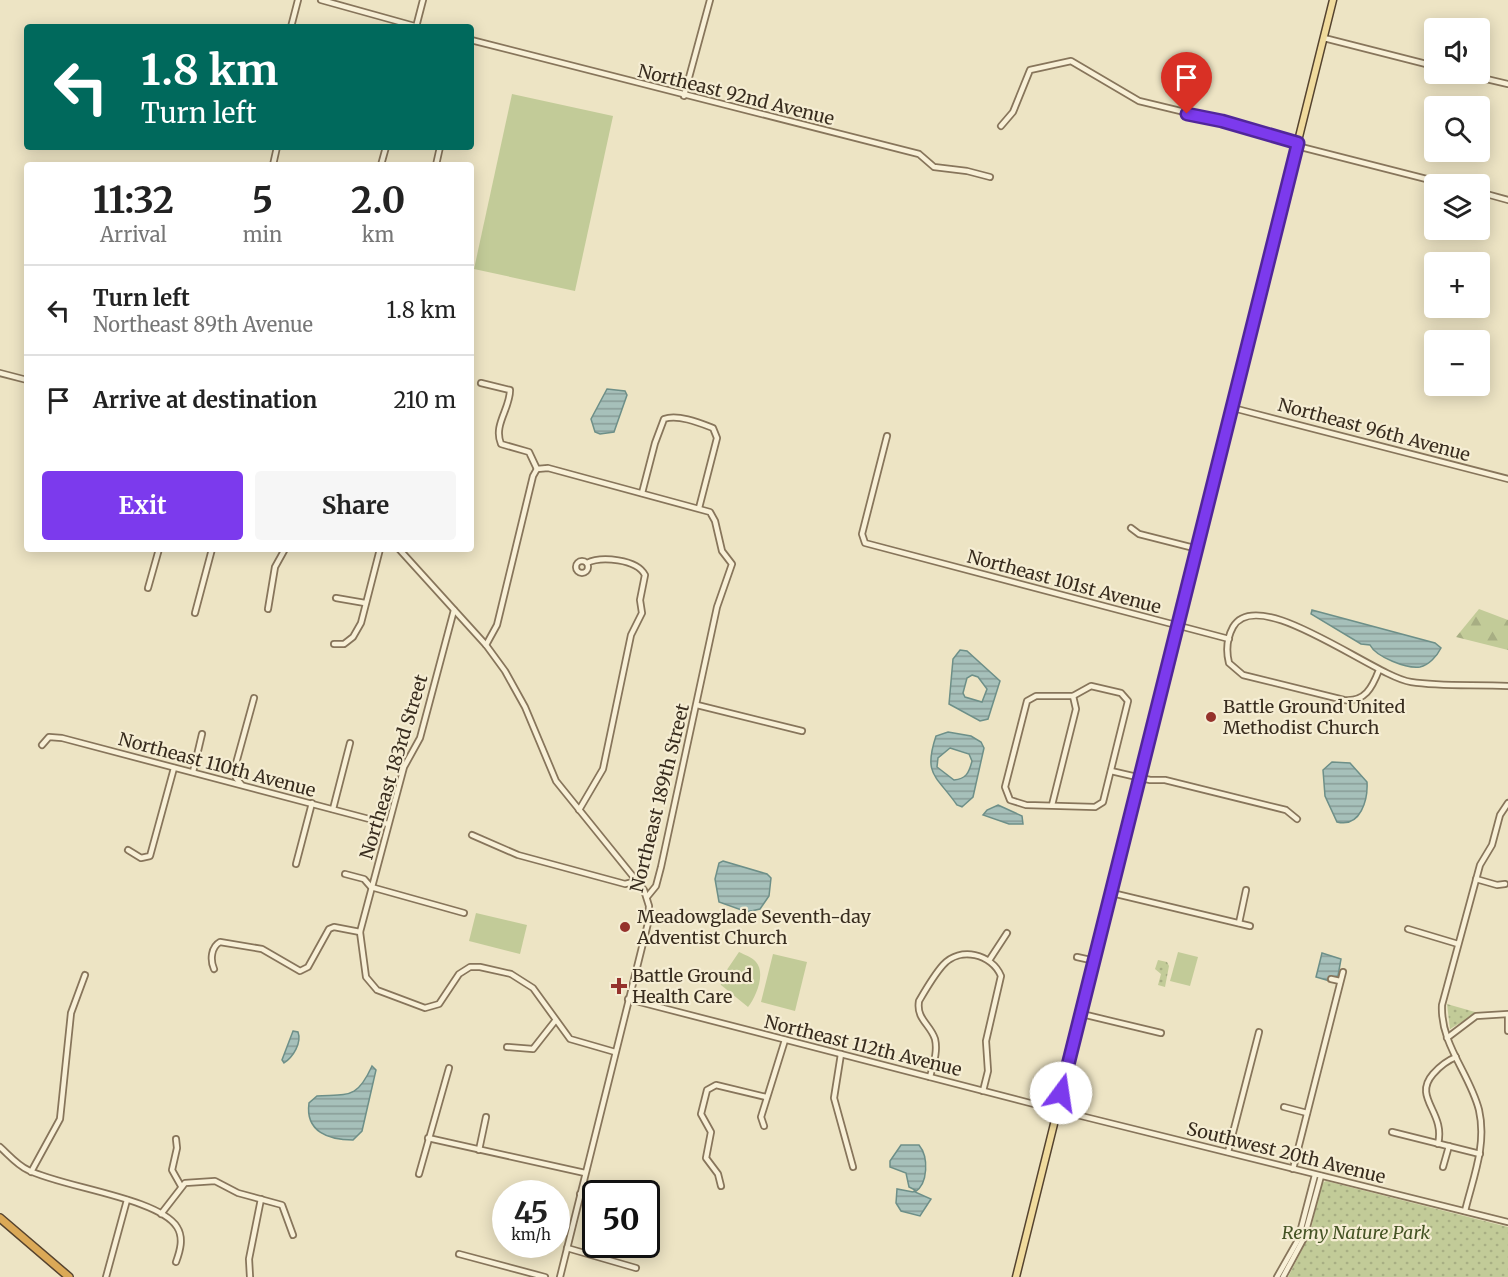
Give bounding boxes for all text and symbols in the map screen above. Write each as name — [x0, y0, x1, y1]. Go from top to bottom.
map controls — [1424, 18, 1490, 396]
button: sound — [1424, 18, 1490, 84]
text: 1.8 km — [141, 44, 278, 96]
icon: left — [42, 48, 120, 126]
pin — [1161, 52, 1212, 114]
street label: Northeast 92nd Avenue — [636, 59, 837, 130]
icon: arrive — [1170, 61, 1203, 94]
text: Turn left — [141, 96, 256, 130]
button: search — [1424, 96, 1490, 162]
button: layers — [1424, 174, 1490, 240]
text: 11:32 — [93, 178, 174, 223]
text: 5 — [252, 178, 273, 223]
text: 2.0 — [351, 178, 405, 223]
text: Arrival — [100, 222, 167, 247]
text: min — [243, 222, 282, 247]
text: km — [362, 222, 394, 247]
button: + — [1424, 252, 1490, 318]
text: Turn left — [93, 284, 190, 312]
icon: left — [42, 294, 75, 327]
text: 1.8 km — [386, 296, 456, 324]
text: Northeast 89th Avenue — [93, 312, 313, 337]
button: − — [1424, 330, 1490, 396]
icon: arrive — [42, 384, 75, 417]
text: Arrive at destination — [93, 386, 317, 414]
text: 210 m — [393, 386, 456, 414]
street label: Northeast 96th Avenue — [1275, 393, 1473, 466]
button: Exit — [42, 471, 243, 540]
button: Share — [255, 471, 456, 540]
street label: Northeast 101st Avenue — [965, 545, 1164, 618]
street label: Northeast 183rd Street — [354, 672, 433, 862]
place label: Battle Ground United Methodist Church — [1223, 695, 1405, 739]
street label: Northeast 189th Street — [625, 701, 694, 895]
marker: Battle Ground United Methodist Church — [1204, 710, 1218, 724]
street label: Northeast 110th Avenue — [116, 727, 318, 802]
place label: Meadowglade Seventh-day Adventist Church — [636, 905, 871, 949]
marker: Meadowglade Seventh-day Adventist Church — [618, 920, 632, 934]
place label: Battle Ground Health Care — [632, 964, 752, 1008]
marker: Battle Ground Health Care — [610, 977, 628, 995]
street label: Northeast 112th Avenue — [762, 1010, 964, 1081]
position arrow — [1029, 1061, 1093, 1125]
street label: Southwest 20th Avenue — [1184, 1117, 1388, 1188]
speed limit sign: 50 — [582, 1180, 660, 1258]
text: 45 — [514, 1193, 548, 1231]
park label: Remy Nature Park — [1282, 1221, 1430, 1244]
text: km/h — [511, 1225, 551, 1244]

